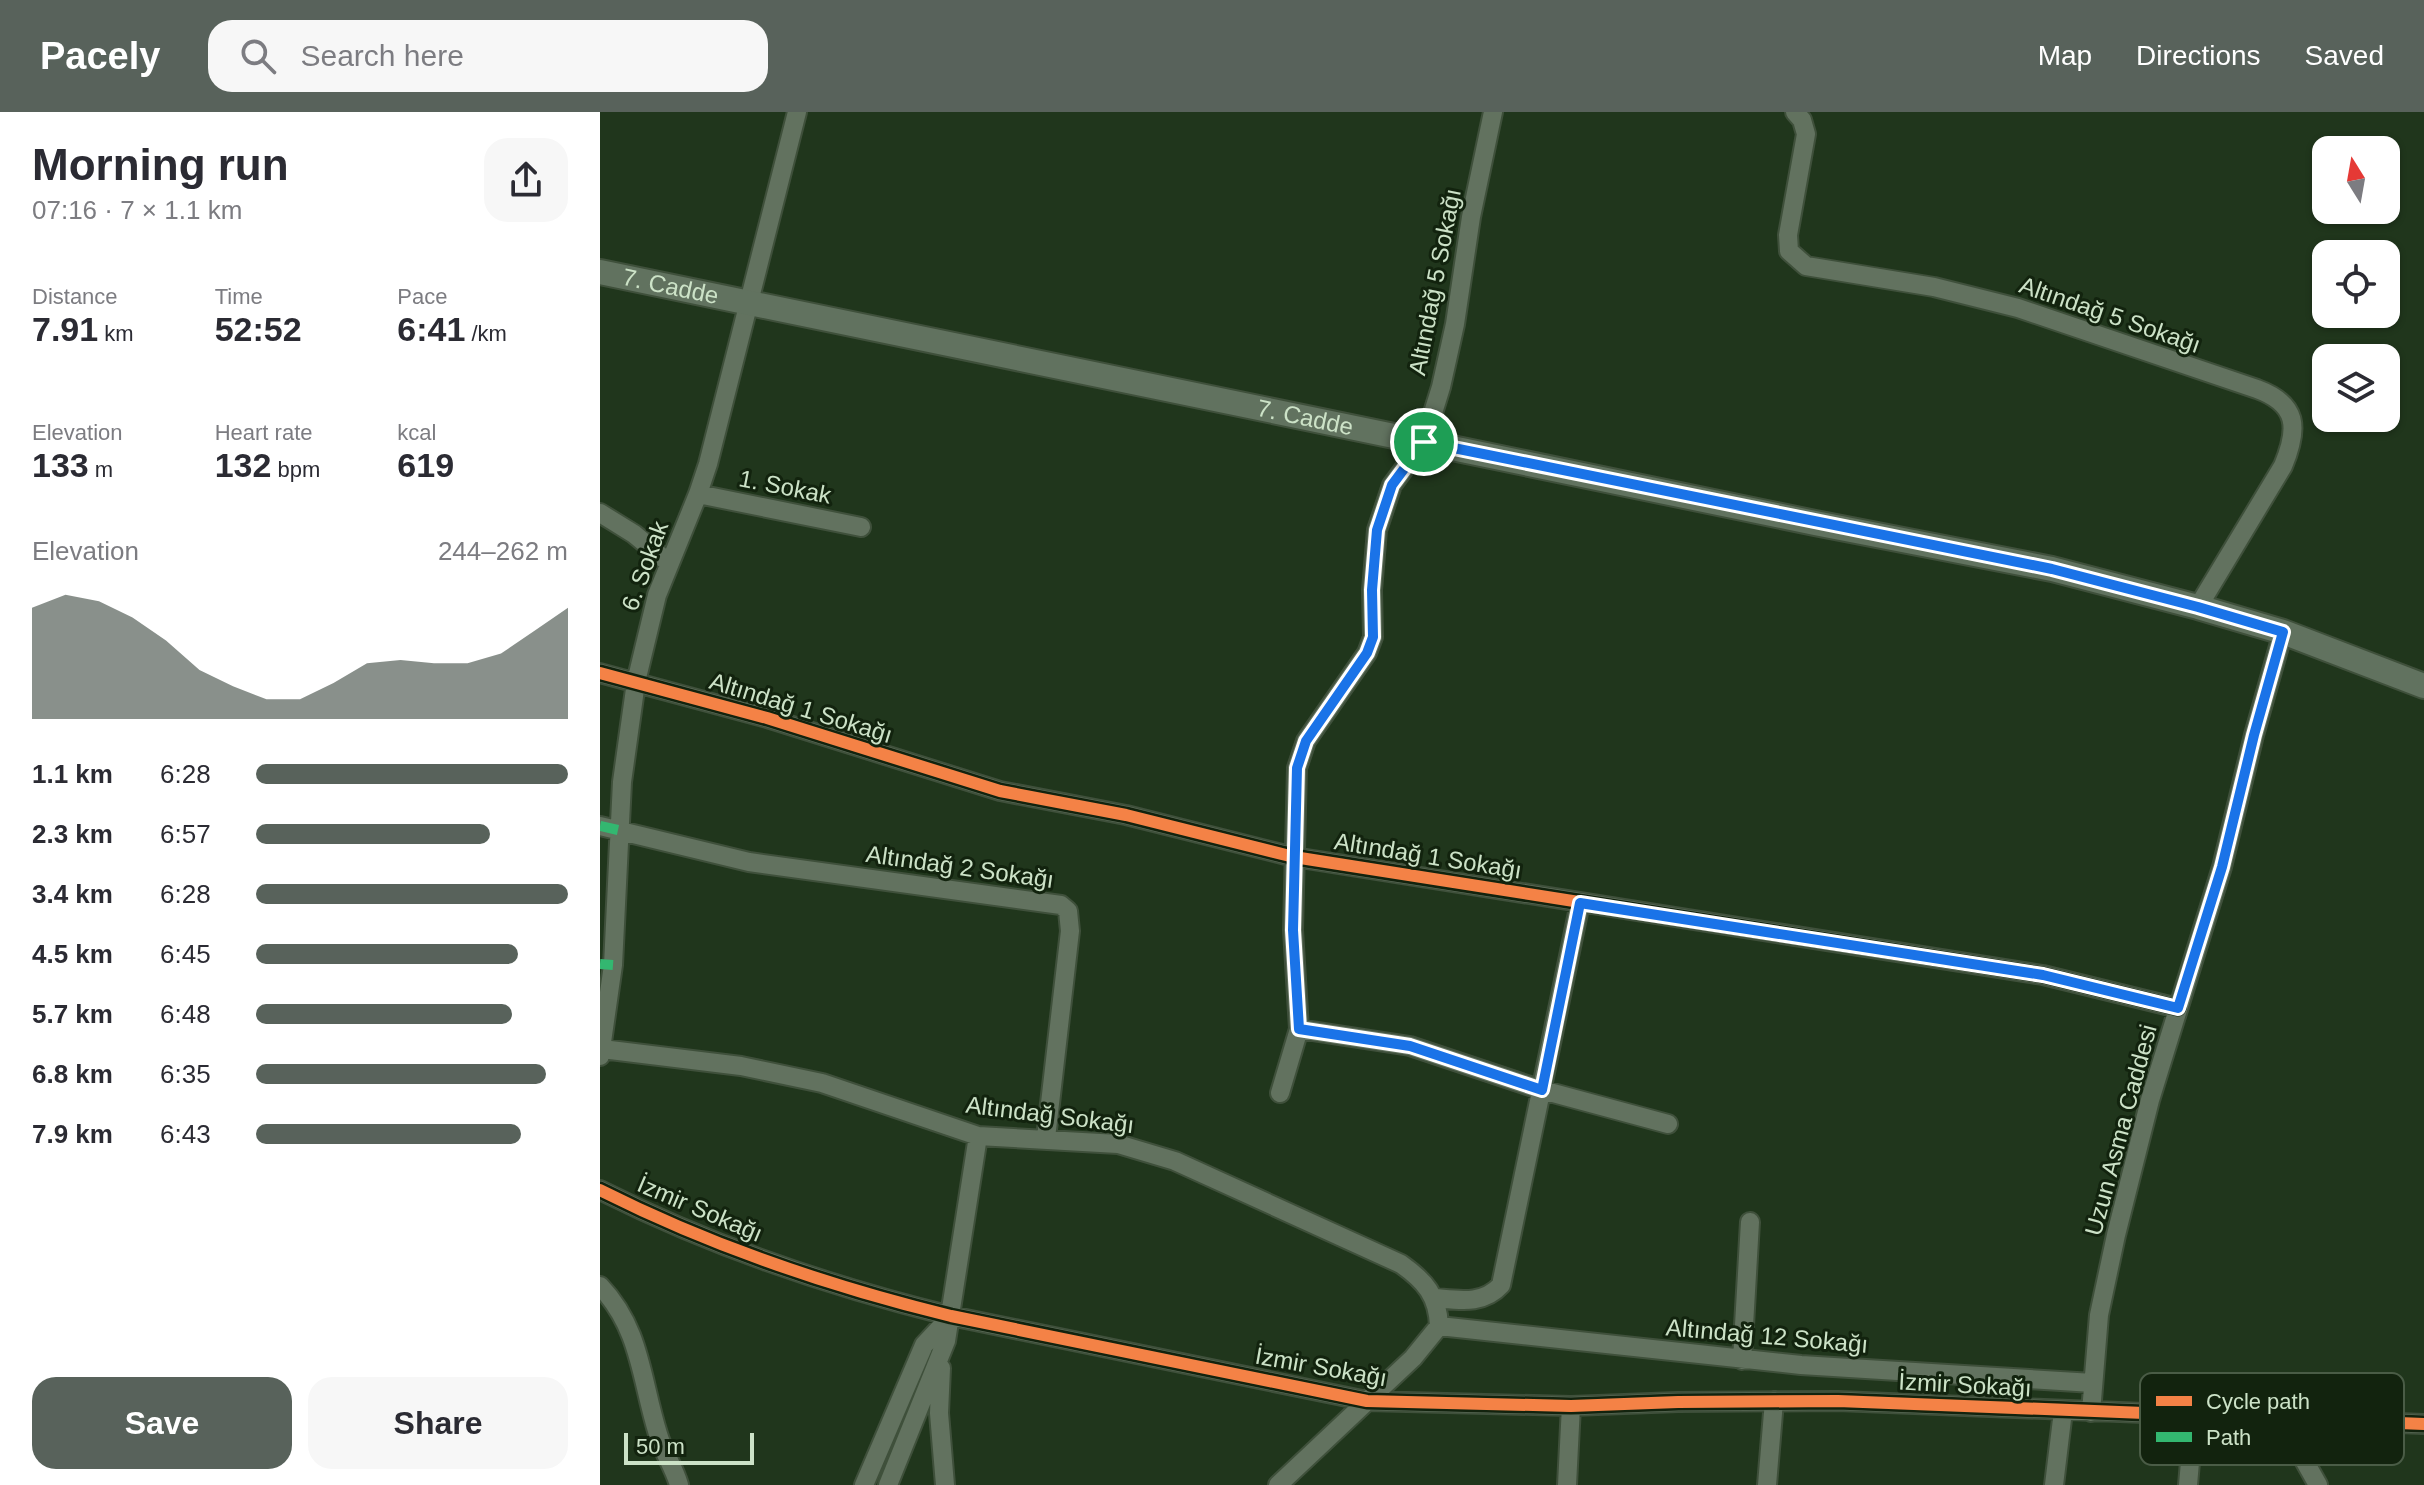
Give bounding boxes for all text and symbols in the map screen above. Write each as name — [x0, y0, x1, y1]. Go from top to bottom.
search box — [208, 20, 768, 92]
icon: search — [236, 34, 280, 78]
text: Pacely — [40, 35, 160, 77]
text: Search here — [300, 39, 464, 72]
text: Map — [2038, 40, 2092, 71]
text: Directions — [2136, 40, 2261, 71]
text: Saved — [2305, 40, 2384, 71]
north arrow — [2312, 136, 2400, 224]
map controls — [2312, 136, 2400, 432]
button: share — [484, 138, 568, 222]
text: Morning run — [32, 140, 289, 189]
street label: Altındağ 5 Sokağı — [1403, 186, 1466, 377]
text: 07:16 · 7 × 1.1 km — [32, 195, 242, 225]
button: locate — [2312, 240, 2400, 328]
street label: 7. Cadde — [620, 263, 721, 309]
street label: Altındağ 5 Sokağı — [2016, 271, 2204, 358]
text: Distance — [32, 284, 118, 309]
text: Time — [215, 284, 263, 309]
text: Pace — [397, 284, 447, 309]
text: 7.91 — [32, 310, 98, 348]
text: 52:52 — [215, 310, 302, 348]
text: 6:41 — [397, 310, 465, 348]
text: km — [98, 321, 134, 346]
text: /km — [465, 321, 507, 346]
button: layers — [2312, 344, 2400, 432]
street label: 7. Cadde — [1255, 394, 1356, 440]
pin — [1390, 408, 1458, 476]
text: Elevation — [32, 420, 123, 445]
text: Heart rate — [215, 420, 312, 445]
text: kcal — [397, 420, 436, 445]
icon: arrive — [1402, 420, 1446, 464]
text: 133 — [32, 446, 89, 484]
text: 132 — [215, 446, 271, 484]
text: 619 — [397, 446, 454, 484]
text: m — [89, 457, 113, 482]
text: bpm — [271, 457, 320, 482]
street label: 1. Sokak — [737, 464, 834, 509]
street label: 6. Sokak — [616, 516, 674, 614]
text: Elevation — [32, 536, 139, 566]
text: 244–262 m — [438, 536, 568, 566]
street label: Altındağ 1 Sokağı — [707, 667, 896, 748]
text: 1.1 km — [32, 759, 113, 789]
text: 6:28 — [160, 759, 211, 789]
text: 2.3 km — [32, 819, 113, 849]
text: 6:57 — [160, 819, 211, 849]
street label: Altındağ 1 Sokağı — [1332, 827, 1524, 884]
street label: Altındağ 2 Sokağı — [864, 840, 1056, 893]
text: 3.4 km — [32, 879, 113, 909]
text: 6:28 — [160, 879, 211, 909]
text: 4.5 km — [32, 939, 113, 969]
text: 6:45 — [160, 939, 211, 969]
text: 5.7 km — [32, 999, 113, 1029]
text: 6:48 — [160, 999, 211, 1029]
street label: Uzun Asma Caddesi — [2079, 1021, 2162, 1238]
text: 6.8 km — [32, 1059, 113, 1089]
text: 6:35 — [160, 1059, 211, 1089]
street label: Altındağ Sokağı — [964, 1091, 1136, 1138]
text: 7.9 km — [32, 1119, 113, 1149]
text: 6:43 — [160, 1119, 211, 1149]
street label: İzmir Sokağı — [634, 1170, 767, 1247]
street label: Altındağ 12 Sokağı — [1665, 1313, 1869, 1358]
street label: İzmir Sokağı — [1253, 1342, 1389, 1391]
street label: İzmir Sokağı — [1898, 1368, 2032, 1401]
legend — [2140, 1373, 2404, 1465]
button: Save — [32, 1377, 292, 1469]
button: Share — [308, 1377, 568, 1469]
text: Cycle path — [2206, 1389, 2310, 1414]
text: Path — [2206, 1425, 2251, 1450]
scale bar — [624, 1429, 754, 1465]
text: 50 m — [636, 1434, 685, 1459]

